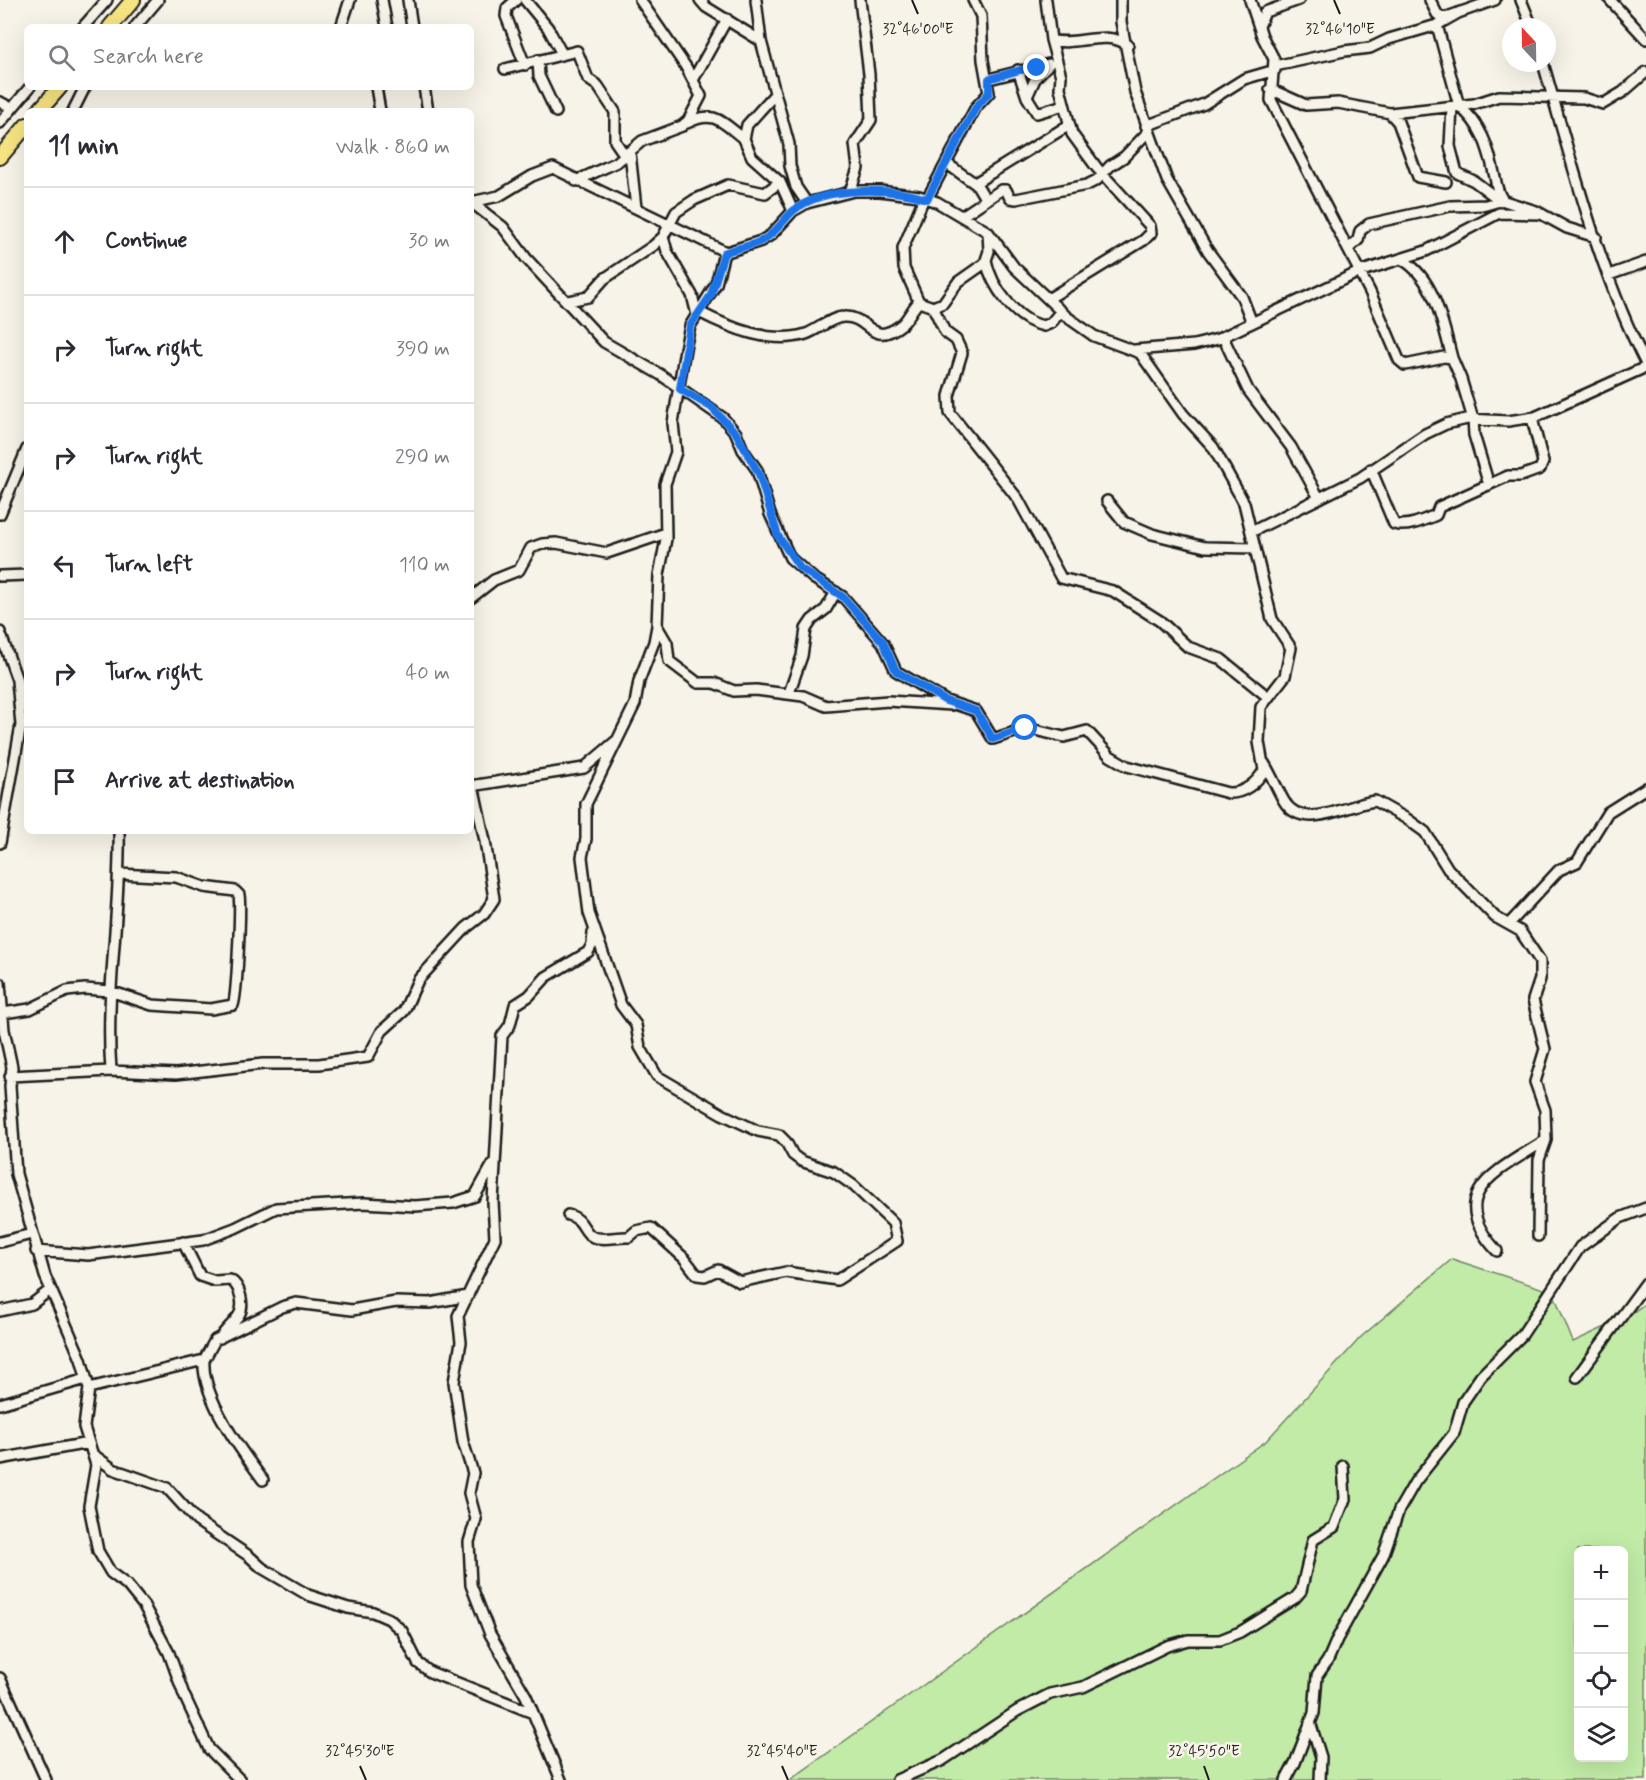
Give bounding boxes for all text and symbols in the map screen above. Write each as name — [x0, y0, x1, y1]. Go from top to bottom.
north arrow — [1502, 18, 1556, 72]
text: 32°46'00"E — [882, 20, 954, 40]
text: 32°46'10"E — [1305, 20, 1375, 40]
search box — [24, 24, 474, 90]
icon: search — [45, 41, 78, 74]
text: Search here — [93, 43, 204, 71]
route end — [1023, 54, 1049, 80]
text: 11 min — [48, 130, 119, 164]
text: Walk · 860 m — [336, 134, 450, 161]
icon: ahead — [48, 225, 81, 258]
text: Continue — [105, 227, 187, 255]
text: 30 m — [408, 228, 450, 255]
icon: right — [48, 333, 81, 366]
text: Turn right — [105, 335, 203, 363]
text: 390 m — [396, 336, 450, 363]
icon: right — [48, 441, 81, 474]
text: Turn right — [105, 443, 203, 471]
text: 290 m — [395, 444, 450, 471]
icon: left — [48, 549, 81, 582]
text: Turn left — [105, 551, 193, 579]
text: 110 m — [399, 552, 450, 579]
icon: right — [48, 657, 81, 690]
text: Turn right — [105, 659, 203, 687]
text: 40 m — [406, 660, 450, 687]
route start — [1011, 714, 1037, 740]
icon: arrive — [48, 765, 81, 798]
text: Arrive at destination — [105, 767, 295, 795]
map controls — [1574, 1546, 1628, 1762]
button: + — [1574, 1546, 1628, 1600]
button: − — [1574, 1600, 1628, 1654]
button: locate — [1574, 1654, 1628, 1708]
button: layers — [1574, 1708, 1628, 1762]
text: 32°45'30"E — [325, 1742, 395, 1762]
text: 32°45'40"E — [746, 1742, 818, 1762]
text: 32°45'50"E — [1168, 1742, 1240, 1762]

